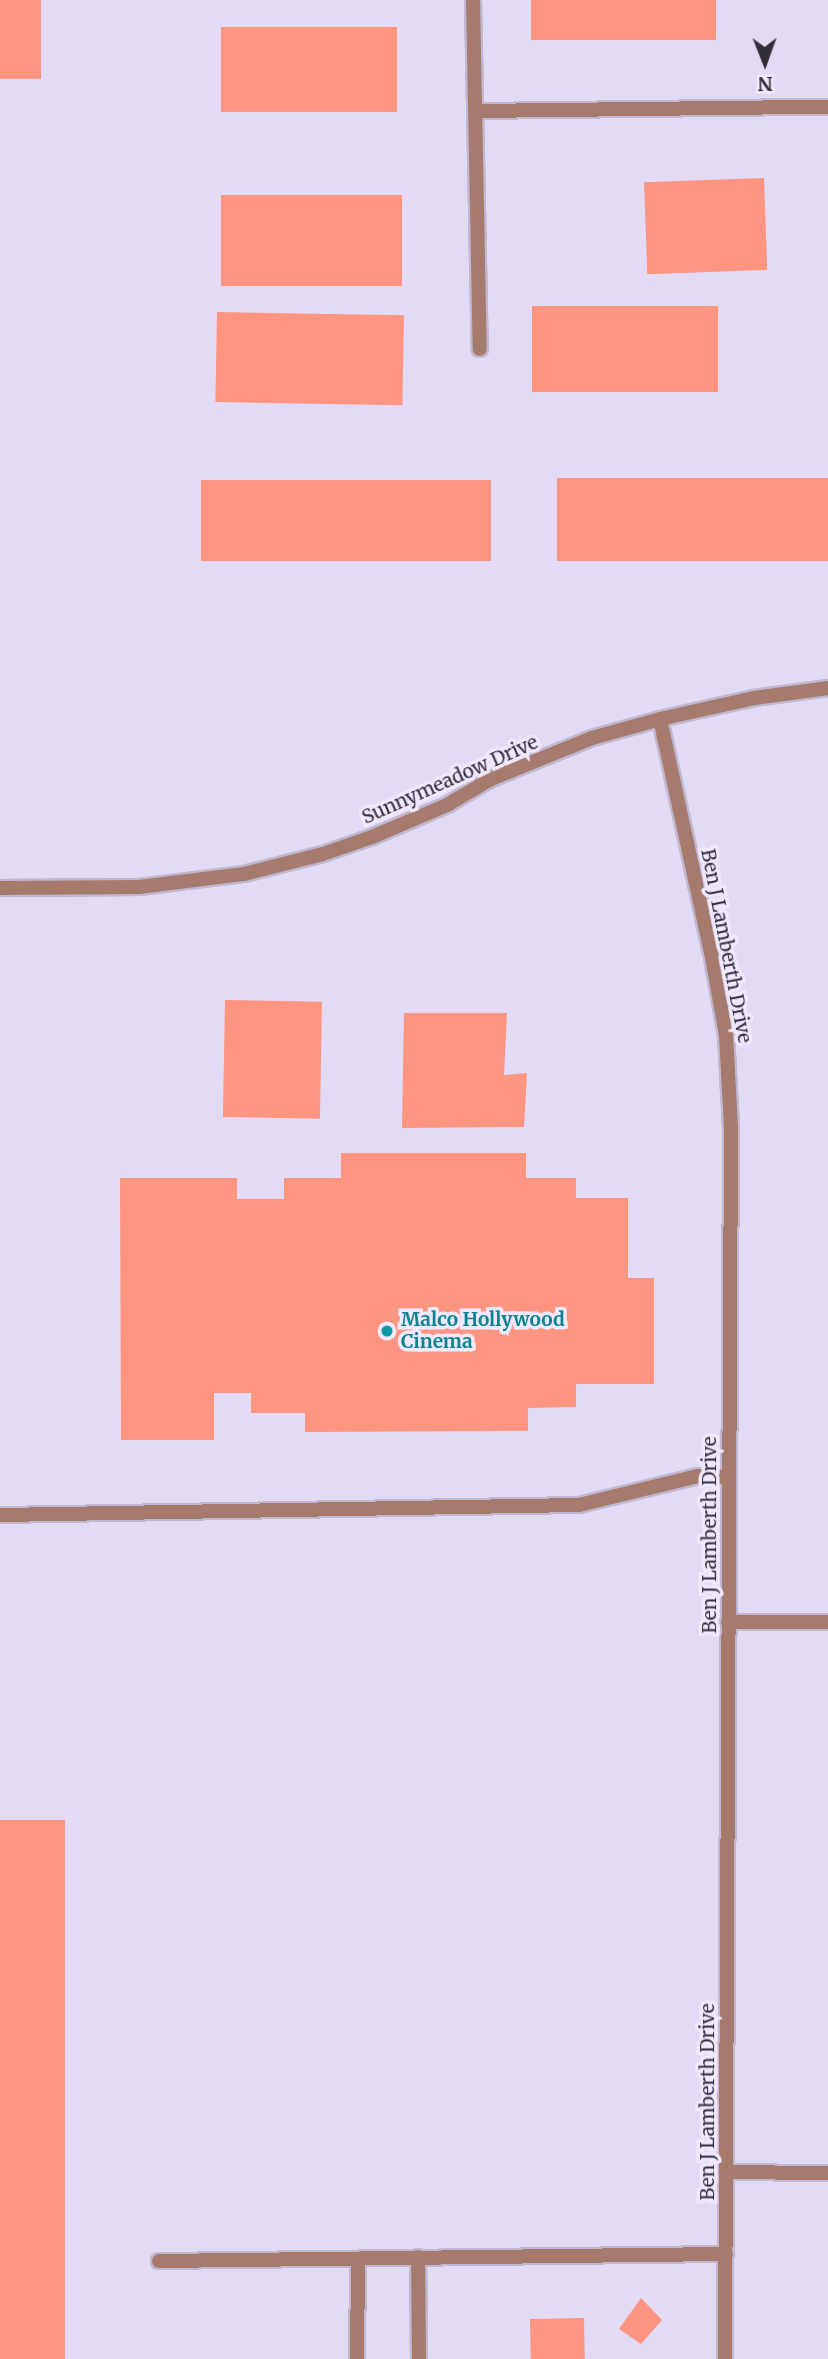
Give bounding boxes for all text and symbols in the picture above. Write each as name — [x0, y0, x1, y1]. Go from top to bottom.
north arrow — [730, 28, 800, 98]
text: N — [758, 72, 773, 96]
street label: Sunnymeadow Drive — [358, 731, 542, 829]
street label: Ben J Lamberth Drive — [696, 847, 756, 1045]
place label: Malco Hollywood Cinema — [401, 1309, 565, 1353]
marker: Malco Hollywood Cinema — [379, 1323, 395, 1339]
street label: Ben J Lamberth Drive — [699, 1436, 721, 1634]
street label: Ben J Lamberth Drive — [697, 2003, 719, 2201]

